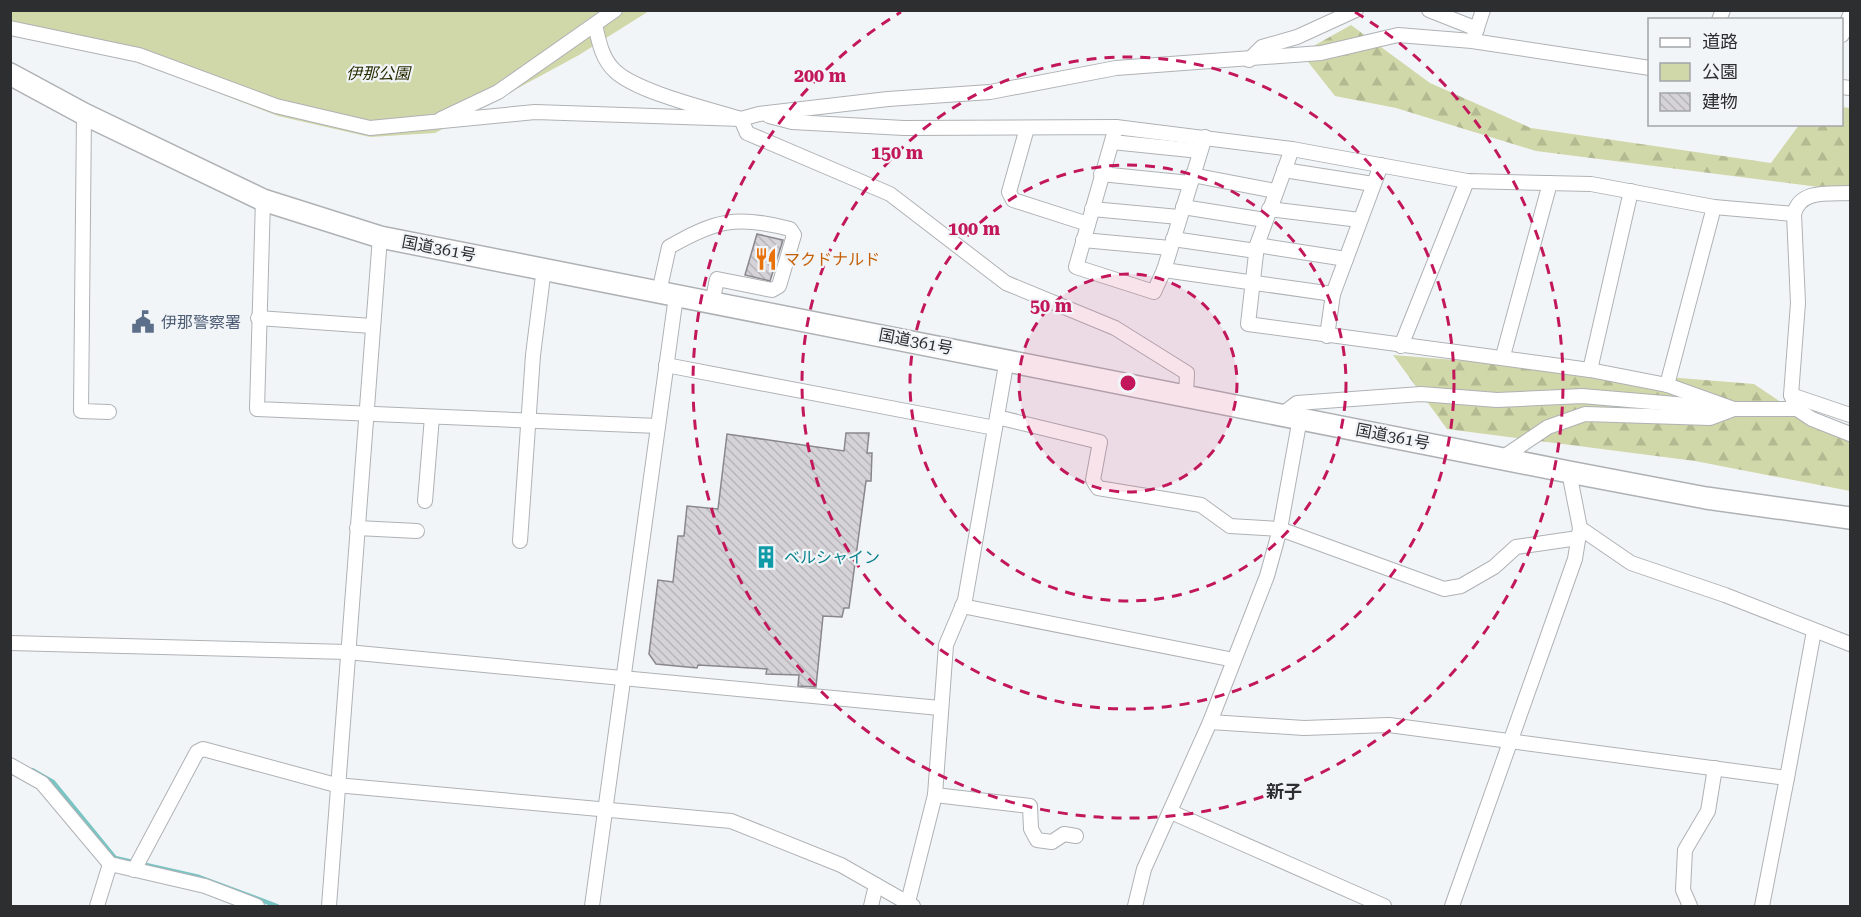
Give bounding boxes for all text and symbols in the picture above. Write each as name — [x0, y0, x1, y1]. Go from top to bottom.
legend — [1648, 18, 1843, 126]
text: 道路 — [1702, 31, 1738, 52]
text: 公園 — [1702, 61, 1738, 82]
park label: 伊那公園 — [346, 64, 412, 83]
text: 200 m — [794, 65, 847, 86]
text: 建物 — [1702, 91, 1738, 112]
text: 150 m — [871, 142, 924, 163]
text: 100 m — [948, 218, 1001, 239]
street label: 国道361号 — [400, 232, 477, 265]
restaurant icon: マクドナルド — [753, 246, 779, 272]
place label: マクドナルド — [784, 250, 880, 269]
text: 50 m — [1030, 295, 1073, 316]
public building icon: 伊那警察署 — [130, 309, 156, 335]
place label: 伊那警察署 — [161, 313, 241, 332]
street label: 国道361号 — [877, 325, 954, 358]
centre of rings — [1118, 373, 1138, 393]
street label: 国道361号 — [1354, 420, 1431, 453]
building icon: ベルシャイン — [753, 544, 779, 570]
place label: ベルシャイン — [784, 548, 880, 567]
district label: 新子 — [1266, 781, 1302, 802]

